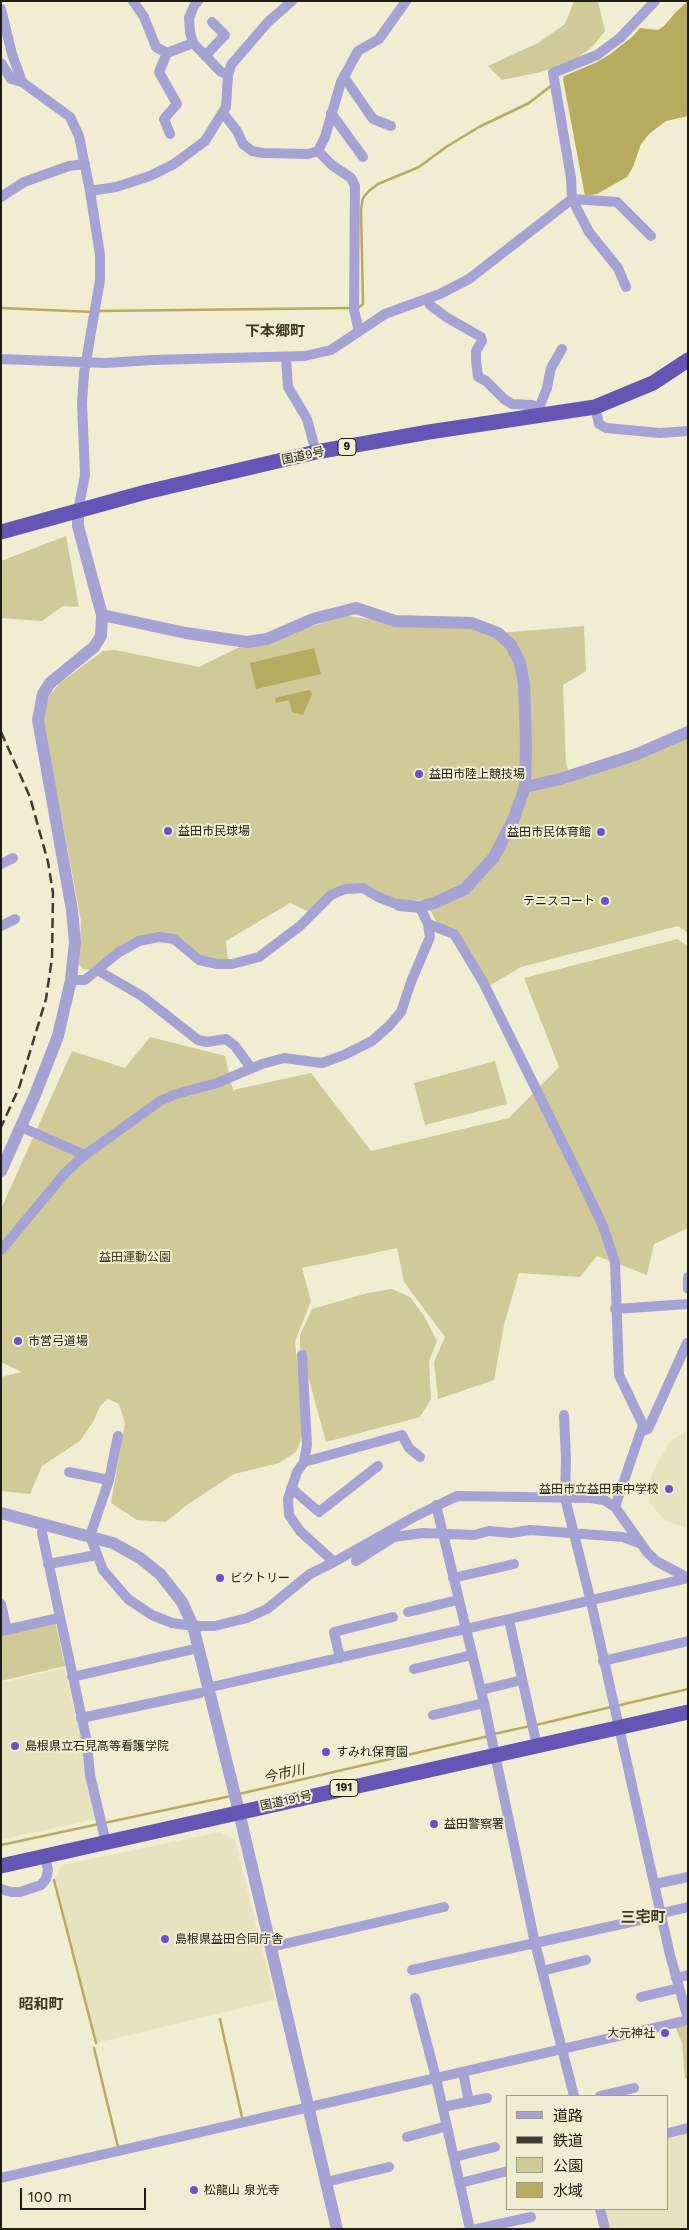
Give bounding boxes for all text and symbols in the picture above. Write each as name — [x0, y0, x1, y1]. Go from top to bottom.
district label: 下本郷町 — [245, 323, 305, 341]
road number: 9 — [338, 438, 356, 456]
street label: 国道9号 — [280, 444, 326, 468]
place label: 益田市陸上競技場 — [429, 767, 525, 781]
marker: 益田市陸上競技場 — [413, 768, 425, 780]
place label: 益田市民球場 — [178, 824, 250, 838]
marker: 益田市民球場 — [162, 825, 174, 837]
place label: 益田市民体育館 — [507, 825, 591, 839]
marker: 益田市民体育館 — [595, 826, 607, 838]
place label: テニスコート — [523, 894, 595, 908]
marker: テニスコート — [599, 895, 611, 907]
park label: 益田運動公園 — [99, 1250, 171, 1264]
place label: 市営弓道場 — [28, 1334, 88, 1348]
marker: 市営弓道場 — [12, 1335, 24, 1347]
place label: 益田市立益田東中学校 — [539, 1482, 659, 1496]
marker: 益田市立益田東中学校 — [663, 1483, 675, 1495]
place label: ビクトリー — [230, 1571, 290, 1585]
marker: ビクトリー — [214, 1572, 226, 1584]
place label: 島根県立石見高等看護学院 — [25, 1739, 169, 1753]
marker: 島根県立石見高等看護学院 — [9, 1740, 21, 1752]
place label: すみれ保育園 — [336, 1745, 408, 1759]
marker: すみれ保育園 — [320, 1746, 332, 1758]
water label: 今市川 — [262, 1761, 306, 1787]
road number: 191 — [330, 1780, 358, 1796]
street label: 国道191号 — [259, 1788, 313, 1814]
place label: 益田警察署 — [444, 1817, 504, 1831]
marker: 益田警察署 — [428, 1818, 440, 1830]
district label: 三宅町 — [621, 1909, 665, 1927]
place label: 島根県益田合同庁舎 — [175, 1932, 283, 1946]
marker: 島根県益田合同庁舎 — [159, 1933, 171, 1945]
district label: 昭和町 — [19, 1996, 63, 2014]
place label: 大元神社 — [607, 2026, 655, 2040]
marker: 大元神社 — [659, 2027, 671, 2039]
legend — [507, 2095, 669, 2210]
text: 道路 — [553, 2107, 583, 2125]
text: 鉄道 — [553, 2132, 583, 2150]
text: 公園 — [553, 2157, 583, 2175]
scale bar — [22, 2178, 149, 2210]
text: 水域 — [553, 2182, 583, 2200]
place label: 松龍山 泉光寺 — [204, 2183, 280, 2197]
marker: 松龍山 泉光寺 — [188, 2184, 200, 2196]
text: 100 m — [28, 2188, 72, 2206]

